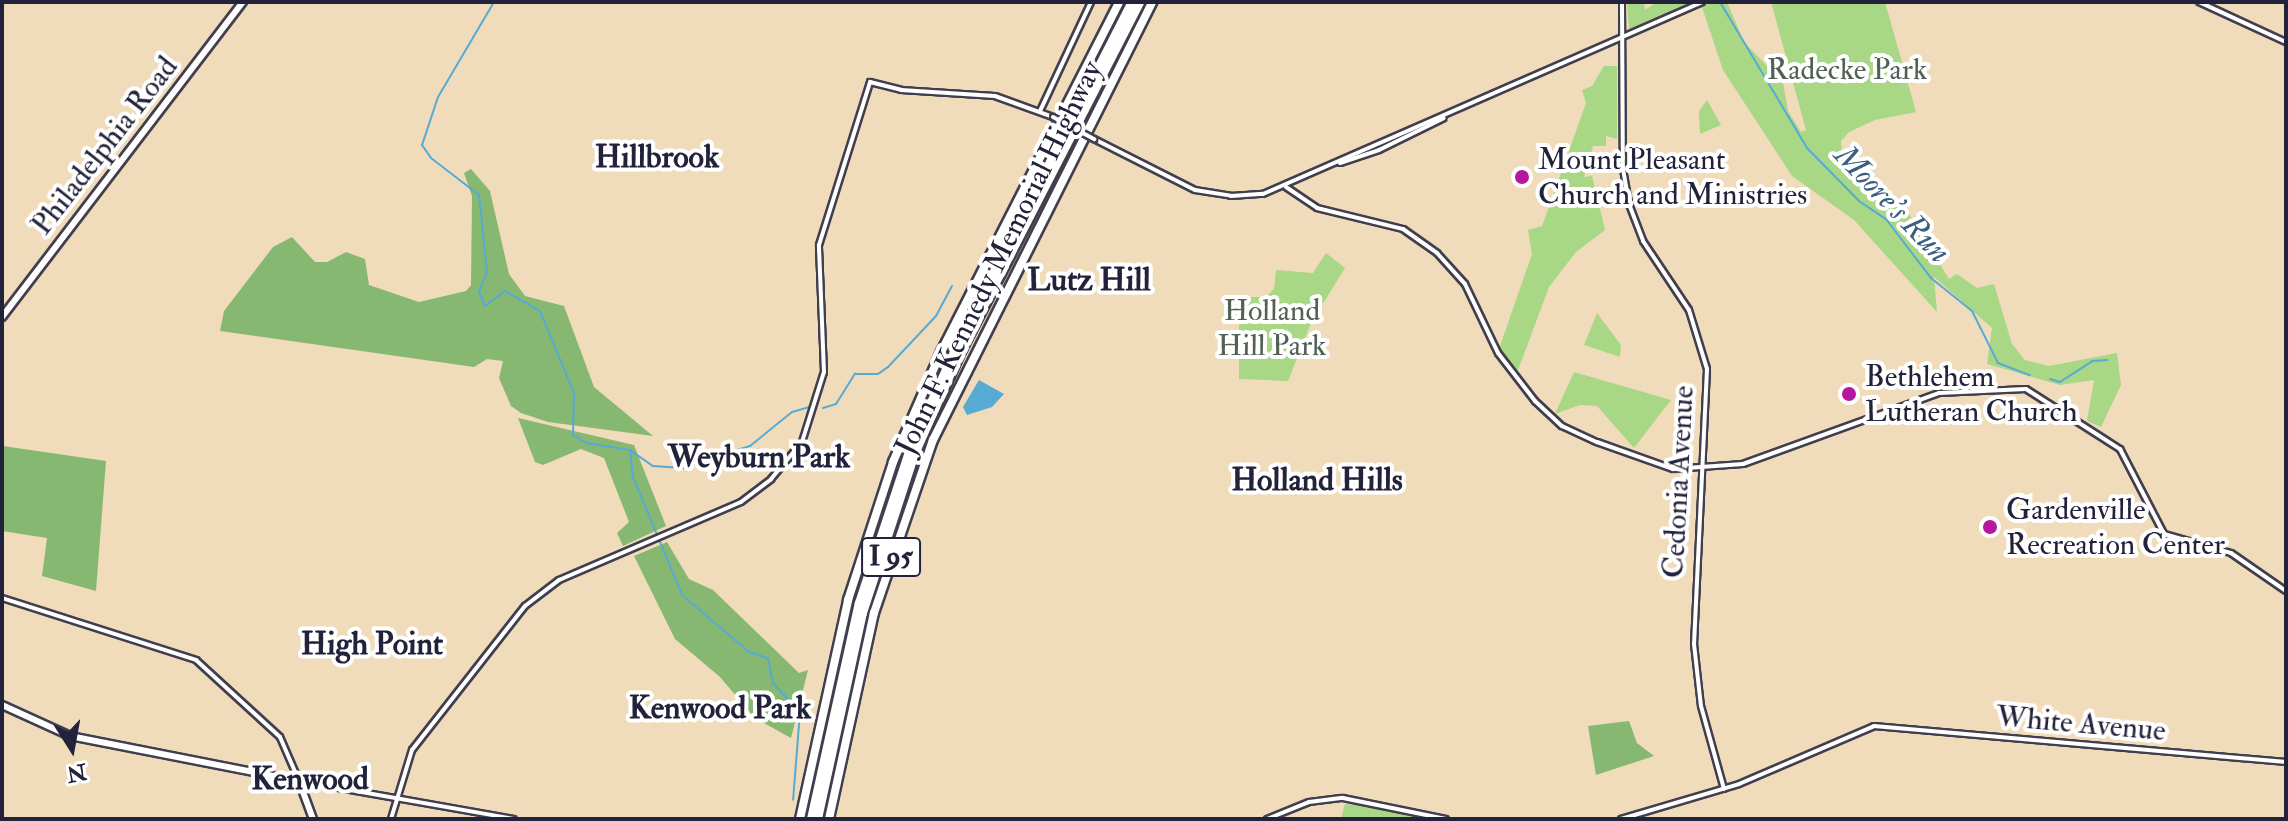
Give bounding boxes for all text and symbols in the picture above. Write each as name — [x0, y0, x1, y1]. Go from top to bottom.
street label: Philadelphia Road — [24, 50, 186, 242]
park label: Radecke Park — [1767, 52, 1927, 88]
street label: John F. Kennedy Memorial Highway — [888, 55, 1110, 461]
water label: Moore's Run — [1826, 137, 1958, 271]
district label: Hillbrook — [595, 138, 719, 176]
place label: Mount Pleasant Church and Ministries — [1538, 142, 1807, 212]
marker: Mount Pleasant Church and Ministries — [1513, 168, 1531, 186]
district label: Lutz Hill — [1027, 261, 1151, 299]
park label: Holland Hill Park — [1218, 293, 1326, 364]
place label: Bethlehem Lutheran Church — [1865, 359, 2077, 430]
street label: Cedonia Avenue — [1656, 385, 1702, 579]
marker: Bethlehem Lutheran Church — [1840, 385, 1858, 403]
district label: Weyburn Park — [668, 438, 850, 476]
district label: Holland Hills — [1231, 461, 1403, 499]
place label: Gardenville Recreation Center — [2006, 492, 2225, 562]
marker: Gardenville Recreation Center — [1981, 518, 1999, 536]
road number: I 95 — [861, 533, 921, 581]
district label: High Point — [301, 625, 443, 663]
district label: Kenwood Park — [629, 689, 811, 727]
street label: White Avenue — [1995, 699, 2167, 749]
north arrow — [32, 709, 112, 789]
text: N — [64, 757, 89, 788]
district label: Kenwood — [251, 760, 369, 798]

